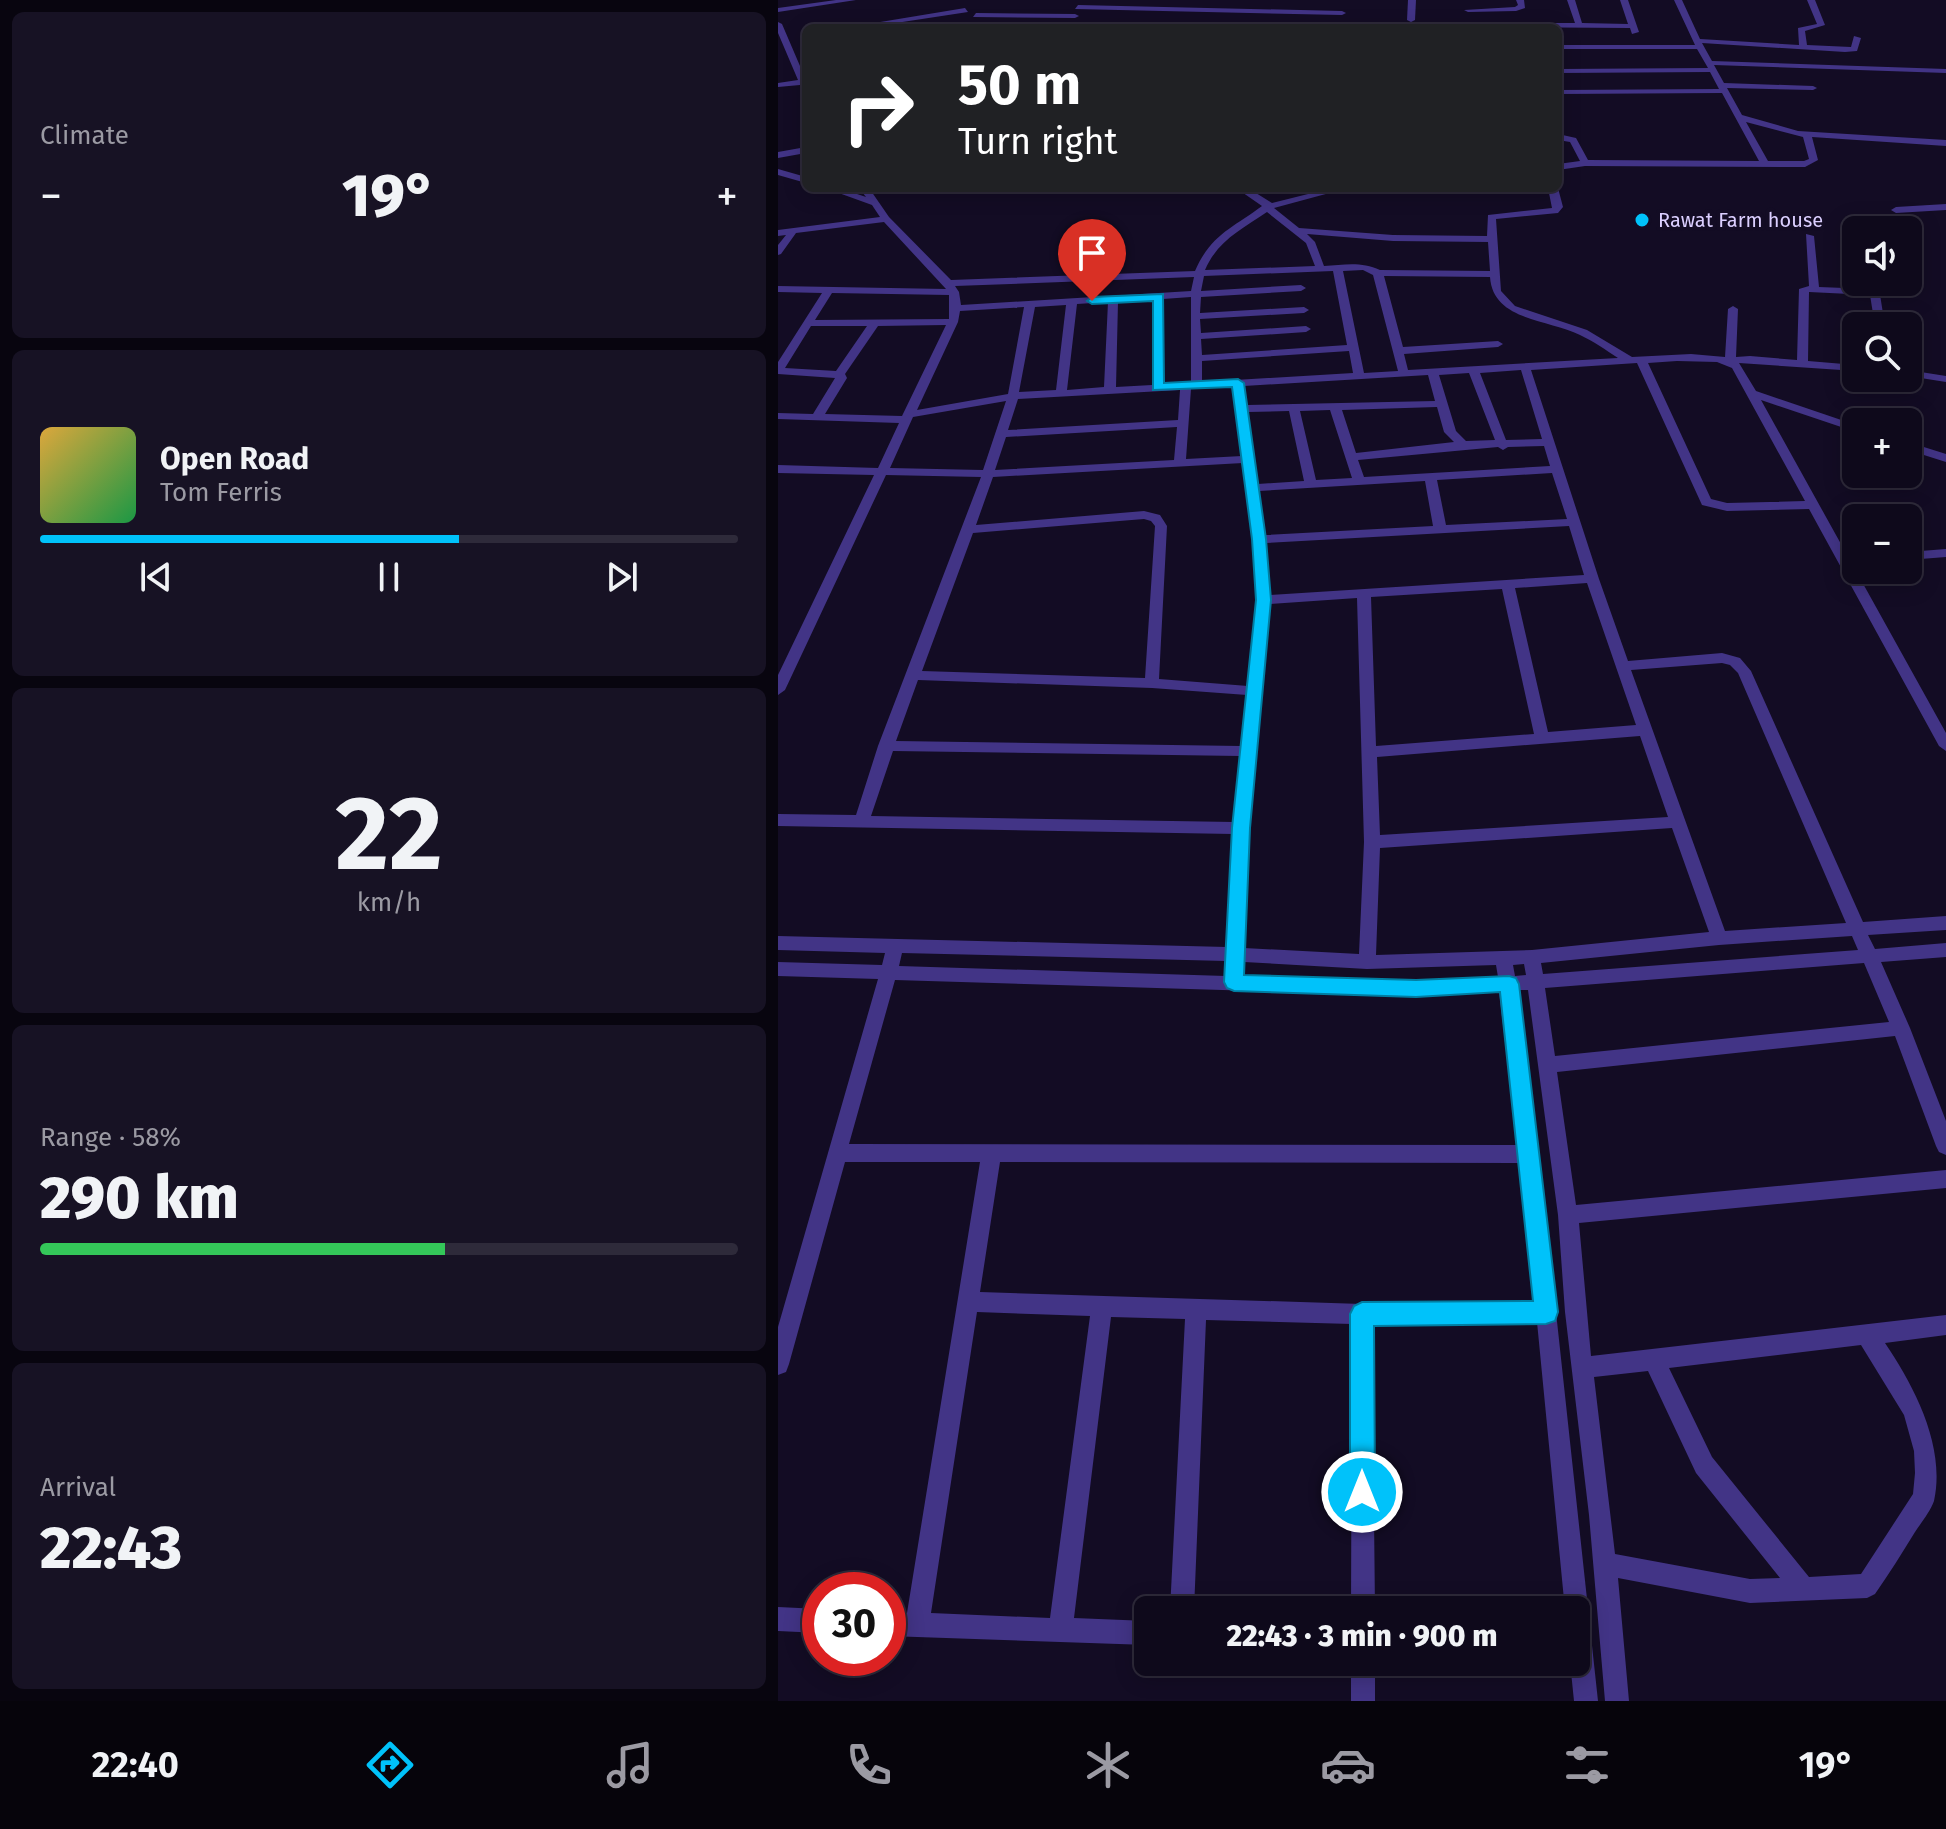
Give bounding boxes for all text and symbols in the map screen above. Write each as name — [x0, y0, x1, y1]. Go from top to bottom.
text: 50 m — [958, 52, 1081, 119]
icon: right — [826, 56, 930, 160]
text: Climate — [40, 120, 129, 151]
text: Turn right — [958, 120, 1118, 164]
text: 19° — [342, 160, 436, 232]
text: − — [40, 170, 62, 223]
text: + — [716, 170, 738, 223]
place label: Rawat Farm house — [1658, 208, 1823, 232]
marker: Rawat Farm house — [1633, 211, 1651, 229]
map controls — [1842, 216, 1922, 584]
button: sound — [1842, 216, 1922, 296]
pin — [1058, 219, 1126, 301]
icon: arrive — [1070, 231, 1114, 275]
button: search — [1842, 312, 1922, 392]
button: + — [1842, 408, 1922, 488]
text: Open Road — [160, 441, 309, 477]
text: Tom Ferris — [160, 477, 282, 508]
button: − — [1842, 504, 1922, 584]
icon: previous — [134, 555, 178, 599]
icon: pause — [367, 555, 411, 599]
icon: next — [600, 555, 644, 599]
text: 22 — [335, 772, 443, 897]
text: km/h — [357, 887, 421, 918]
text: Range · 58% — [40, 1122, 181, 1153]
text: 290 km — [40, 1162, 239, 1234]
position arrow — [1320, 1450, 1404, 1534]
text: Arrival — [40, 1472, 116, 1503]
text: 22:43 — [40, 1512, 182, 1584]
speed limit sign: 30 — [802, 1572, 906, 1676]
text: 22:43 · 3 min · 900 m — [1226, 1618, 1498, 1654]
icon: directions — [362, 1737, 418, 1793]
icon: music — [602, 1737, 658, 1793]
icon: phone — [841, 1737, 897, 1793]
icon: climate — [1080, 1737, 1136, 1793]
icon: car — [1320, 1737, 1376, 1793]
icon: filters — [1559, 1737, 1615, 1793]
text: 22:40 — [92, 1743, 179, 1787]
text: 19° — [1799, 1743, 1854, 1787]

